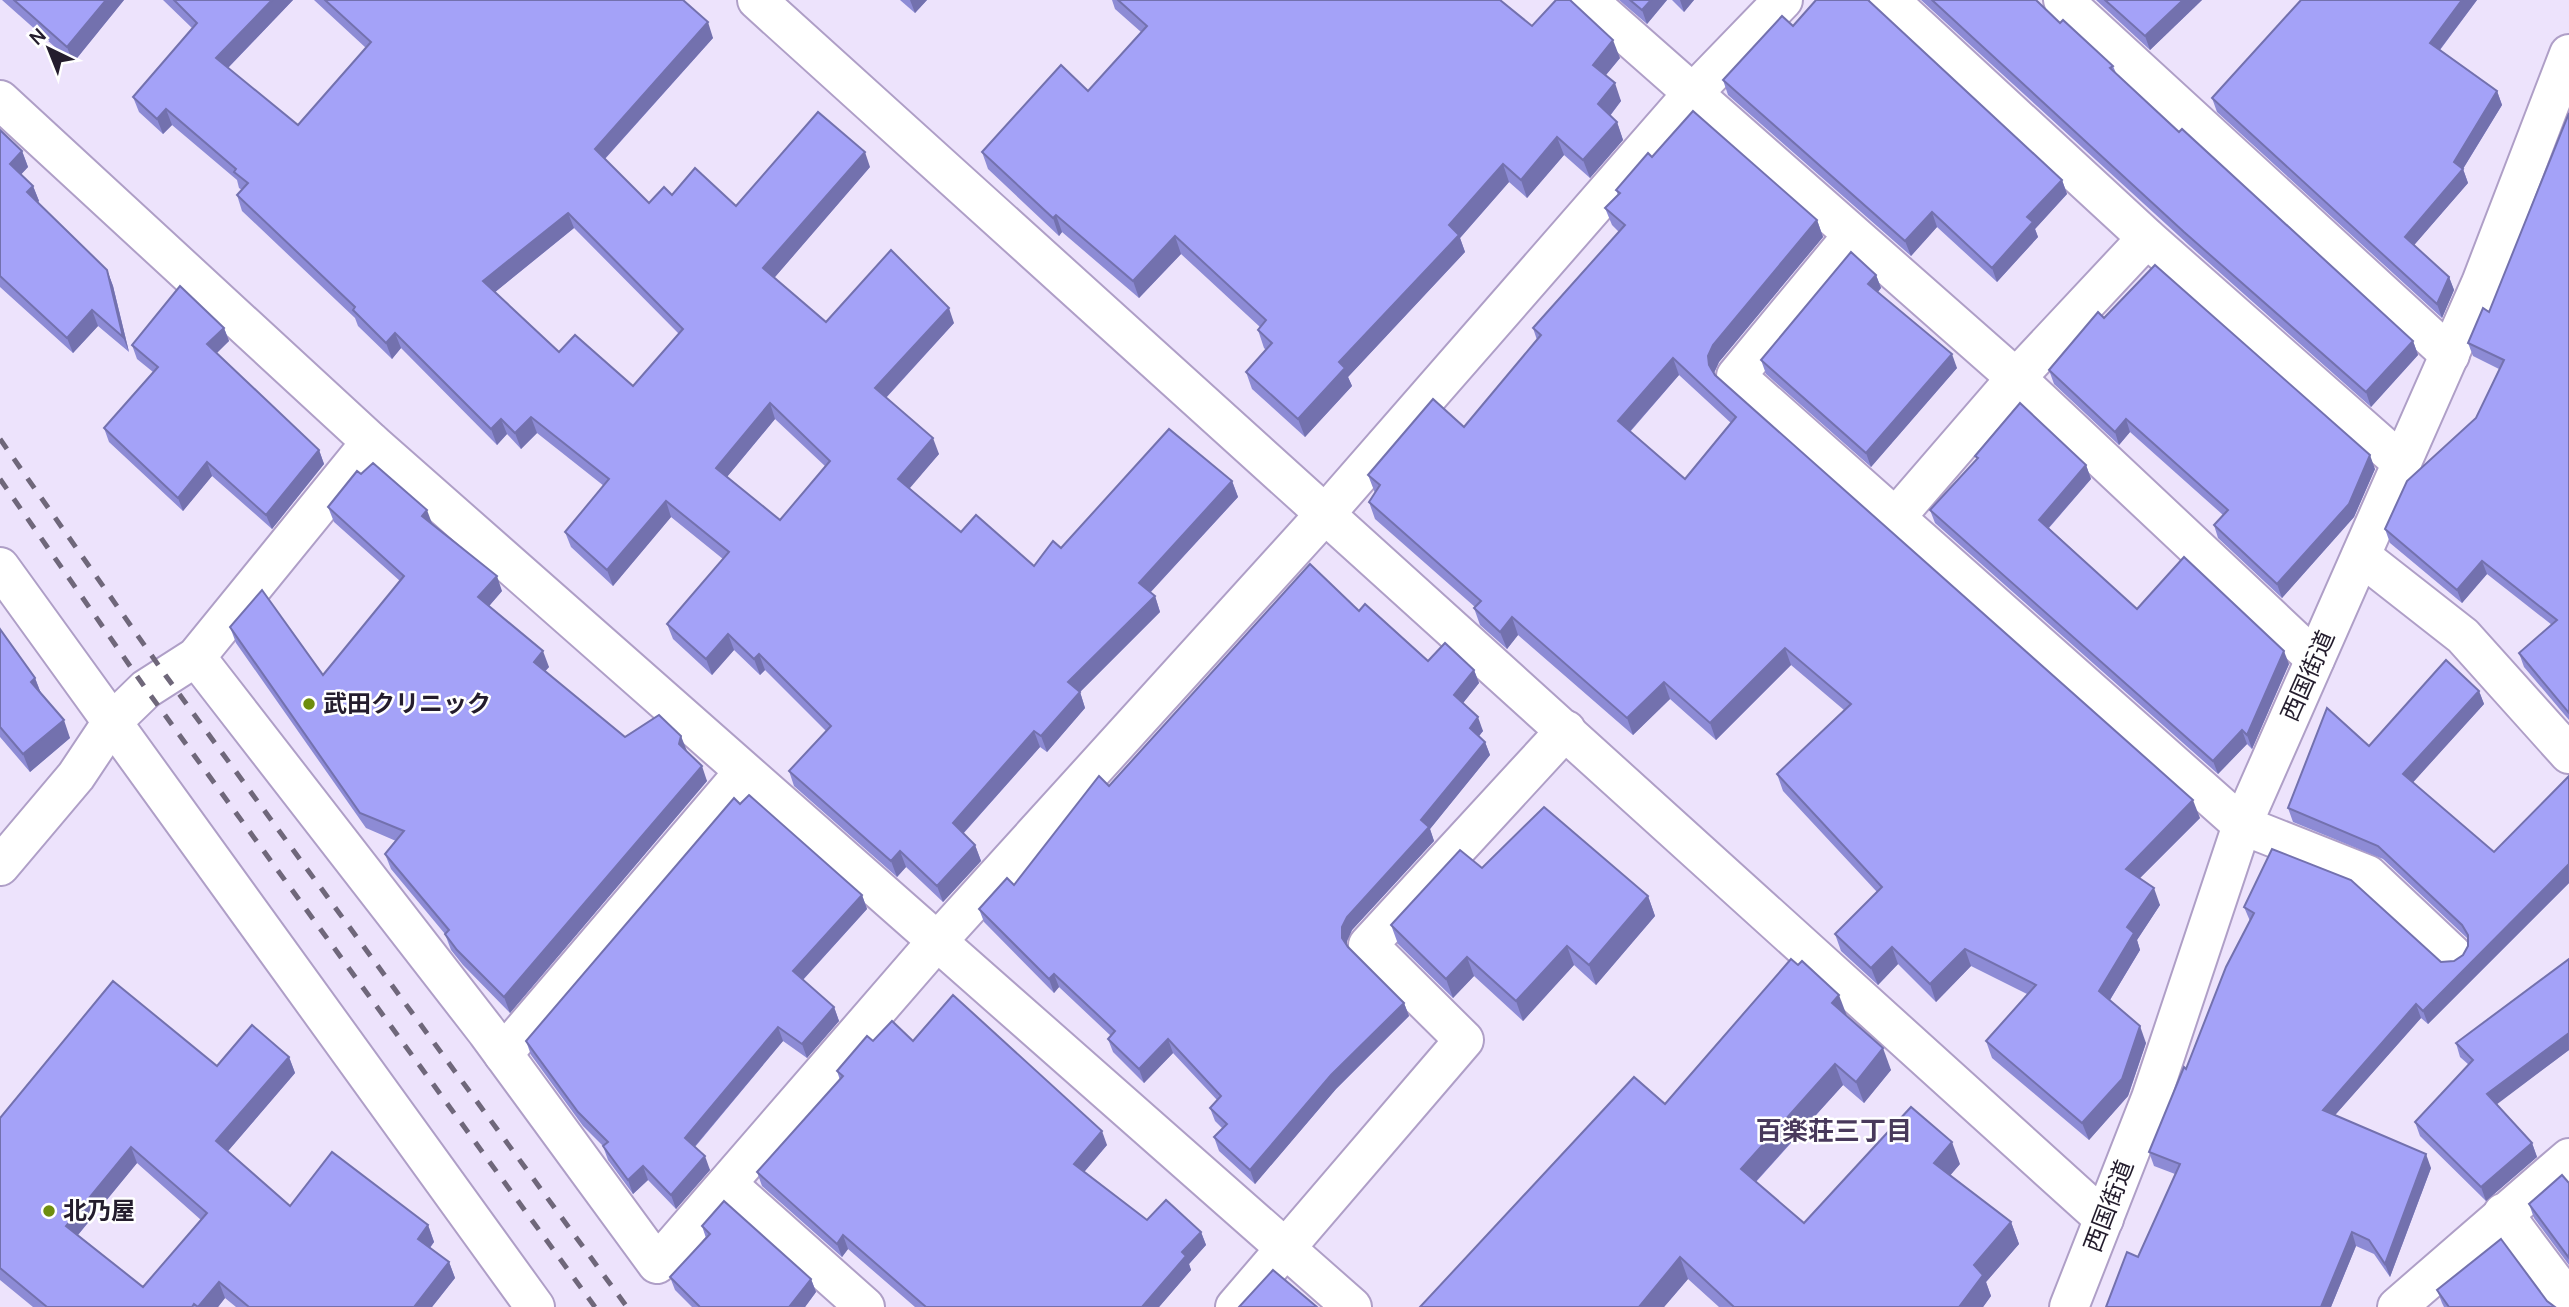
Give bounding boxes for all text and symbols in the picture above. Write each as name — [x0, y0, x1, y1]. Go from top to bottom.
north arrow — [14, 14, 84, 84]
text: N — [24, 22, 51, 51]
street label: 西国街道 — [2272, 625, 2341, 726]
place label: 武田クリニック — [323, 686, 491, 719]
marker: 武田クリニック — [301, 696, 317, 712]
district label: 百楽荘三丁目 — [1756, 1112, 1912, 1148]
street label: 西国街道 — [2075, 1155, 2140, 1256]
place label: 北乃屋 — [63, 1193, 135, 1226]
marker: 北乃屋 — [41, 1203, 57, 1219]

